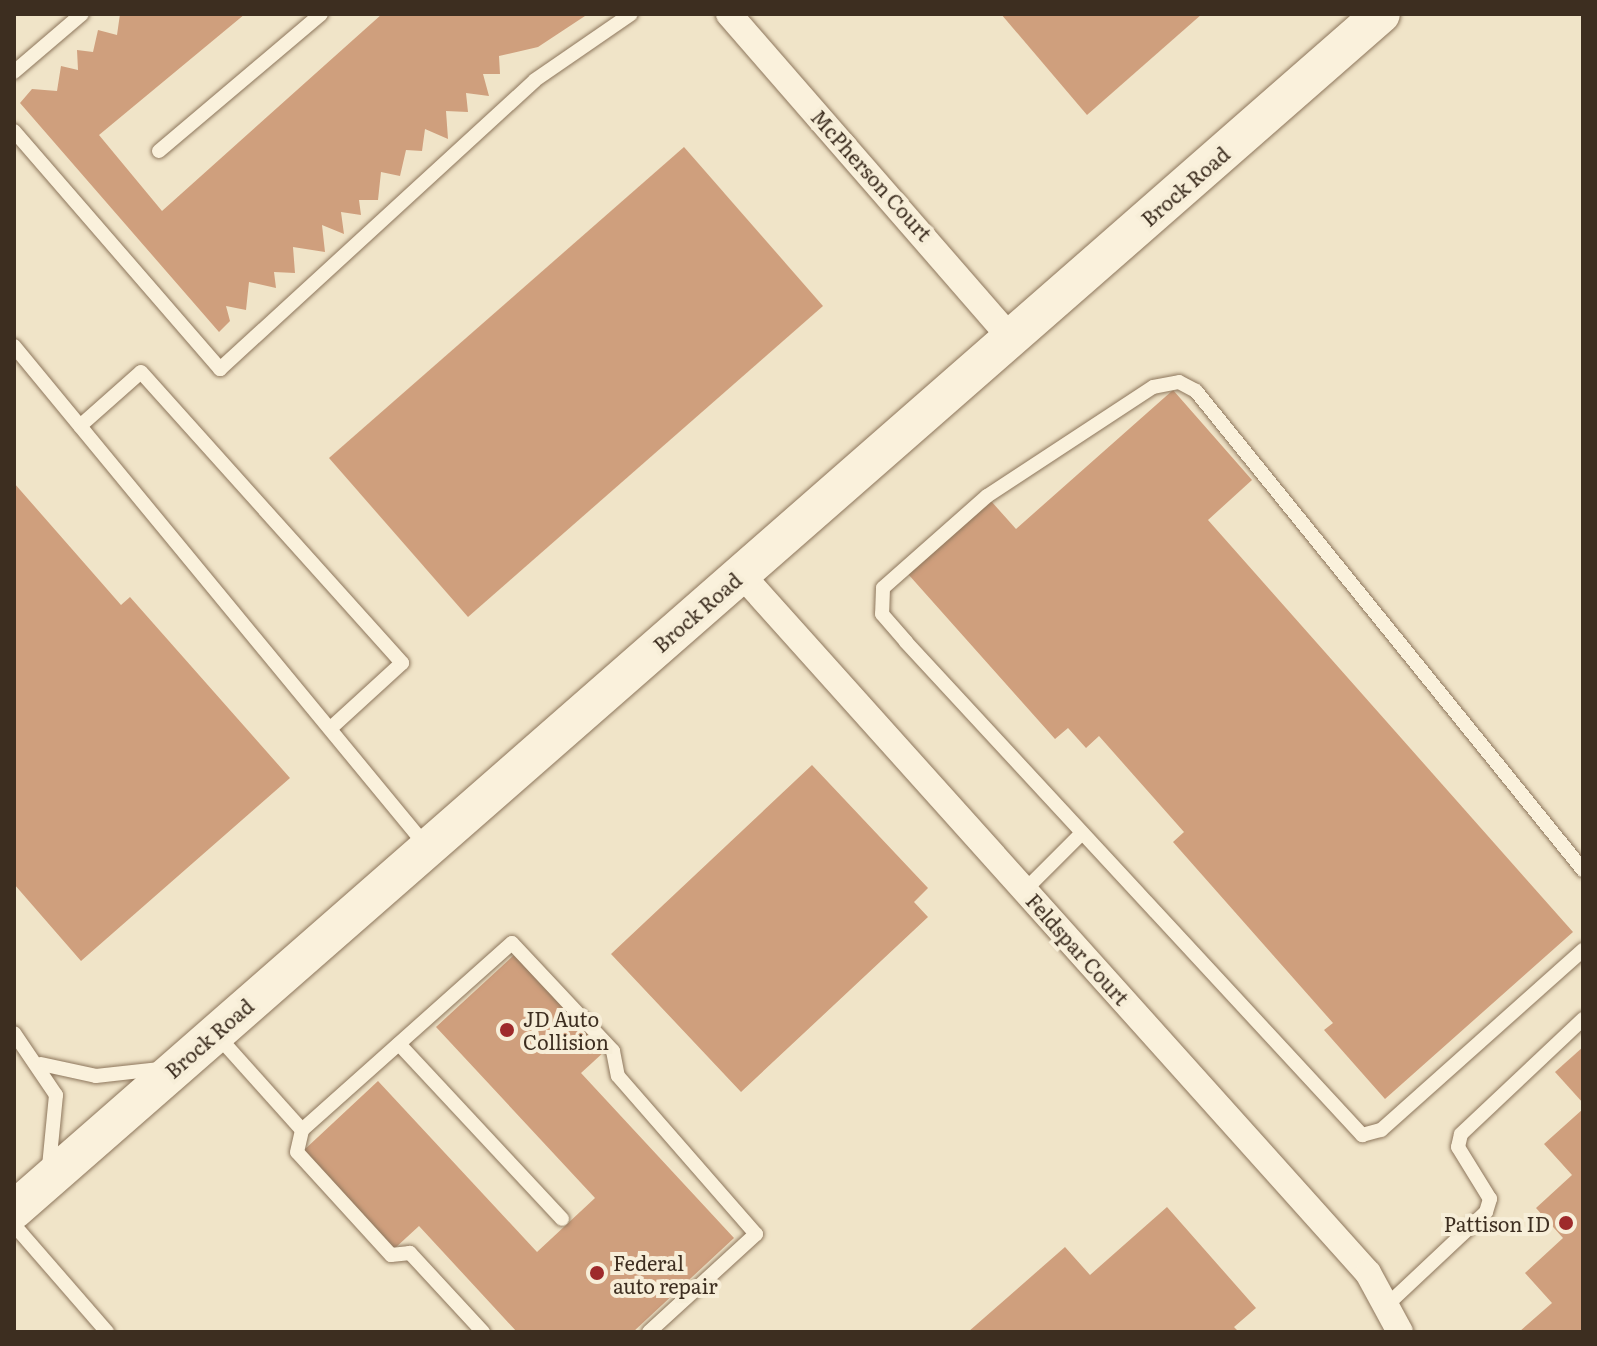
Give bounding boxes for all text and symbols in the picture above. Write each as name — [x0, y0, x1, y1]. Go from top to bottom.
street label: McPherson Court — [807, 105, 937, 245]
street label: Brock Road — [1136, 141, 1234, 231]
street label: Brock Road — [648, 567, 746, 657]
street label: Feldspar Court — [1022, 888, 1134, 1010]
street label: Brock Road — [160, 993, 258, 1083]
place label: JD Auto Collision — [523, 1006, 609, 1053]
marker: JD Auto Collision — [498, 1021, 516, 1039]
place label: Pattison ID — [1444, 1211, 1550, 1235]
marker: Pattison ID — [1557, 1214, 1575, 1232]
place label: Federal auto repair — [613, 1250, 718, 1297]
marker: Federal auto repair — [588, 1264, 606, 1282]

